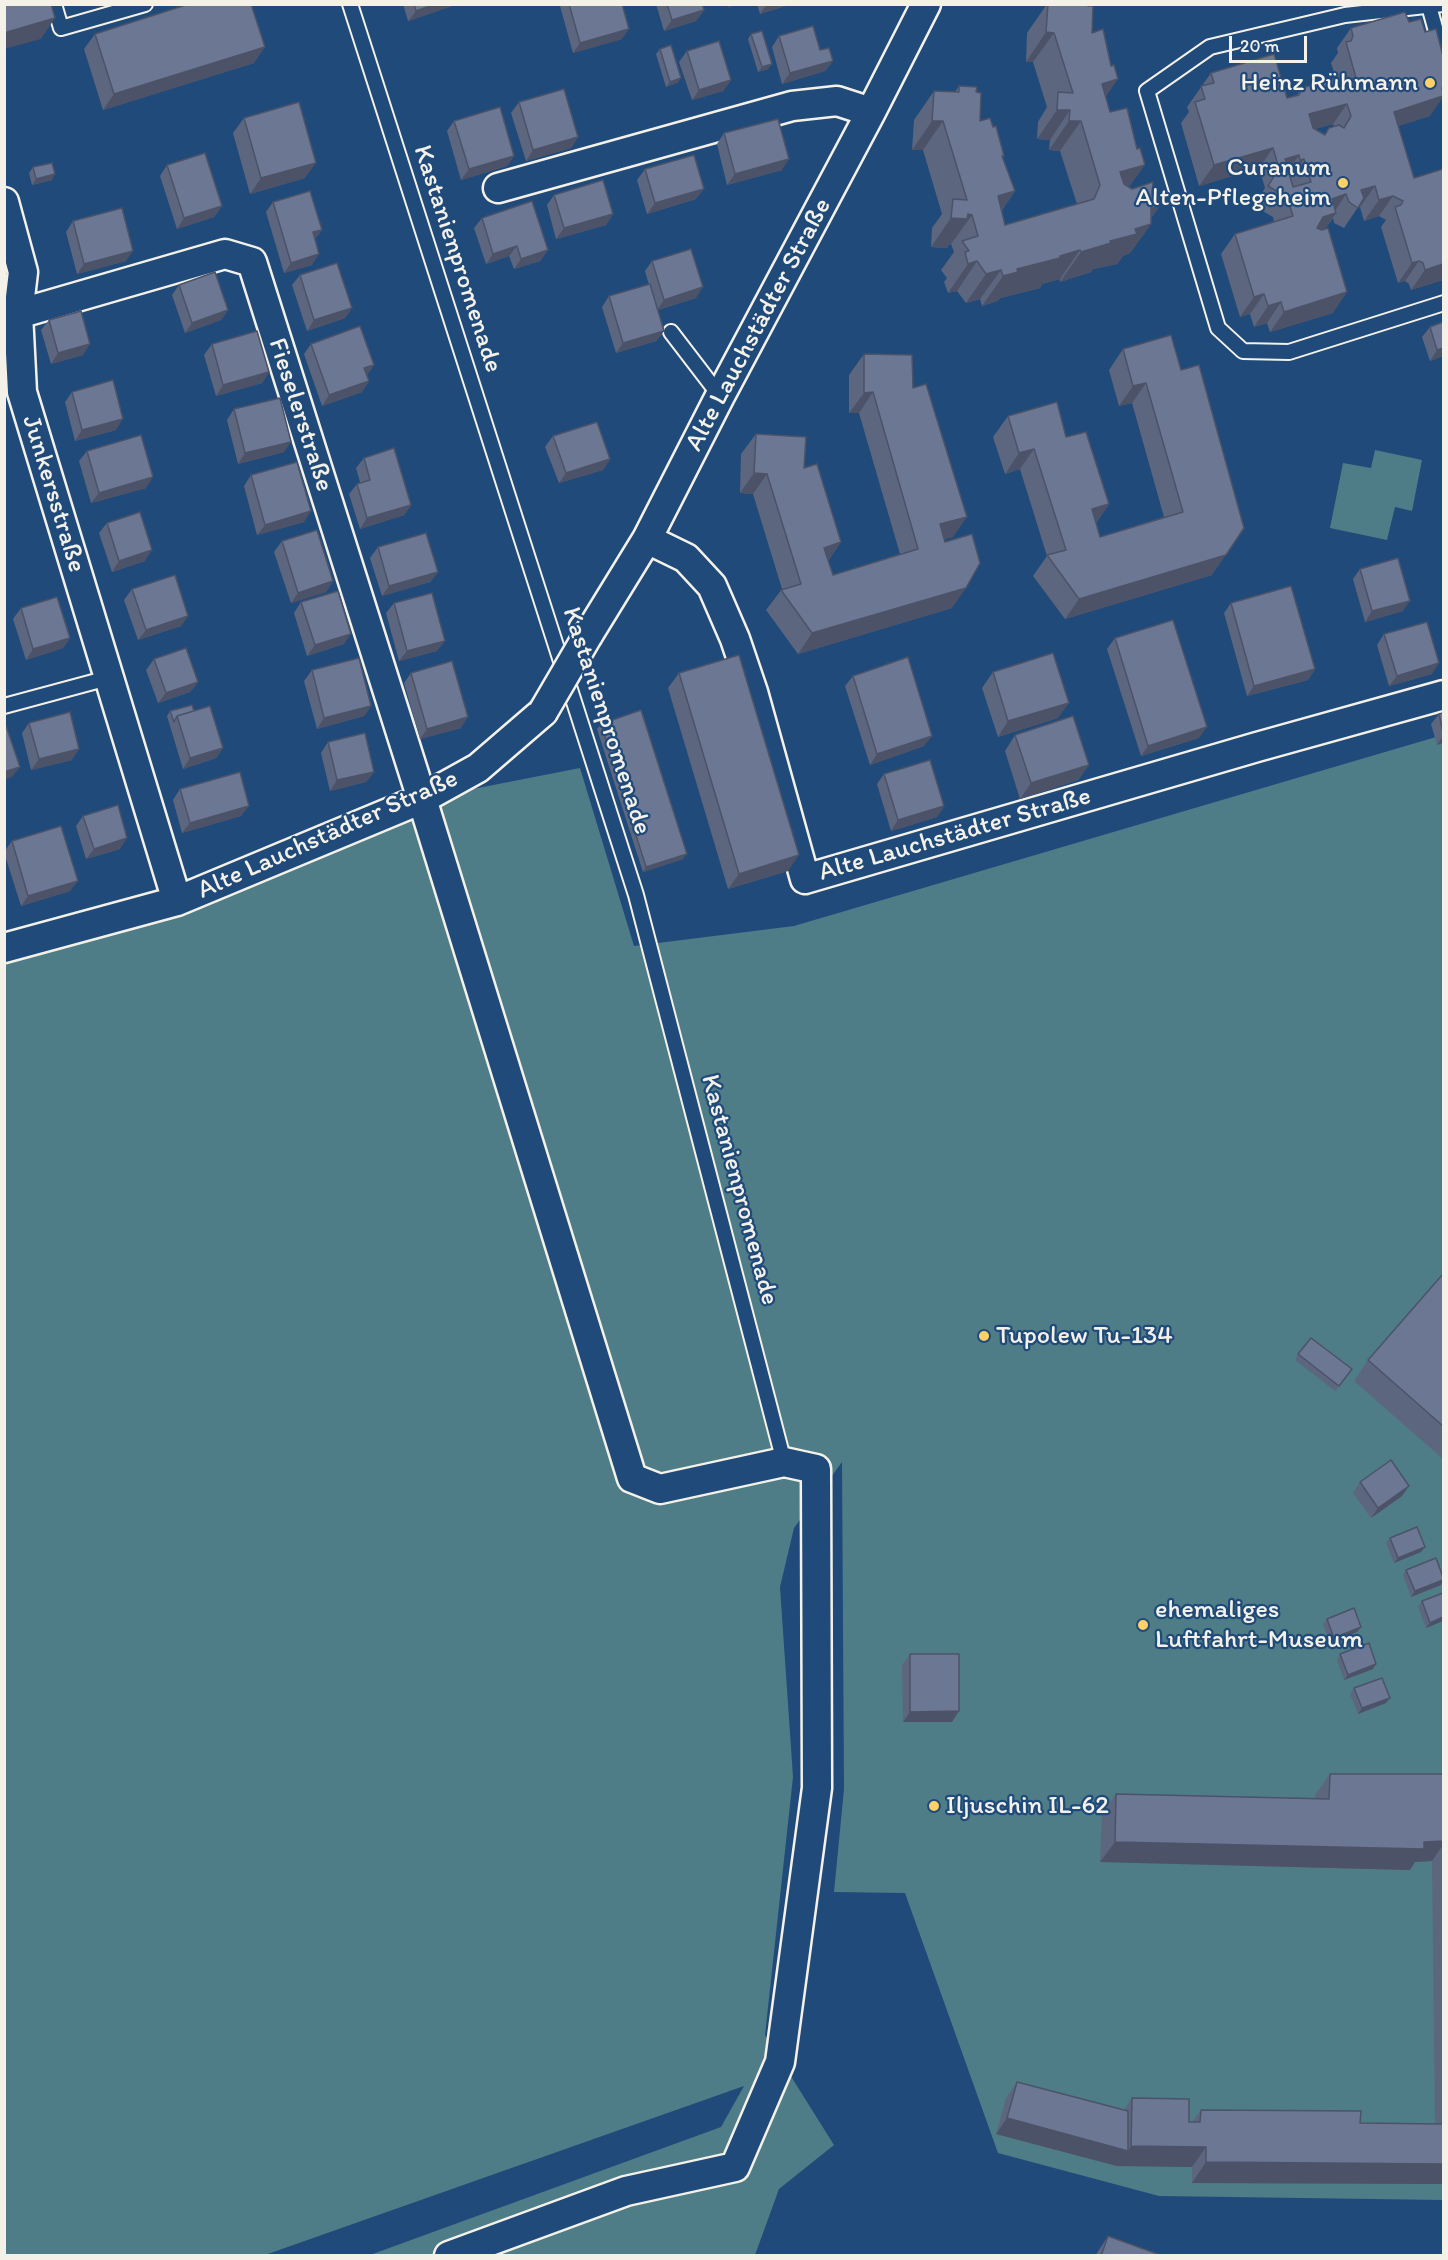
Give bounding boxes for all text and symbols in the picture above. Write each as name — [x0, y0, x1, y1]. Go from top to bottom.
scale bar — [1232, 24, 1310, 62]
text: 20 m — [1240, 35, 1280, 57]
place label: Heinz Rühmann — [1241, 67, 1418, 99]
marker: Heinz Rühmann — [1423, 76, 1437, 90]
street label: Kastanienpromenade — [405, 141, 509, 377]
place label: Curanum Alten-Pflegeheim — [1135, 152, 1331, 213]
marker: Curanum Alten-Pflegeheim — [1336, 176, 1350, 190]
street label: Alte Lauchstädter Straße — [679, 193, 839, 457]
street label: Fieselerstraße — [261, 334, 339, 496]
street label: Junkersstraße — [14, 412, 92, 576]
street label: Kastanienpromenade — [554, 603, 658, 839]
street label: Alte Lauchstädter Straße — [193, 763, 463, 907]
street label: Alte Lauchstädter Straße — [815, 781, 1095, 889]
street label: Kastanienpromenade — [693, 1071, 785, 1309]
place label: Tupolew Tu-134 — [996, 1320, 1173, 1352]
marker: Tupolew Tu-134 — [977, 1329, 991, 1343]
place label: ehemaliges Luftfahrt-Museum — [1155, 1594, 1363, 1655]
marker: ehemaliges Luftfahrt-Museum — [1136, 1618, 1150, 1632]
place label: Iljuschin IL-62 — [946, 1790, 1109, 1822]
marker: Iljuschin IL-62 — [927, 1799, 941, 1813]

